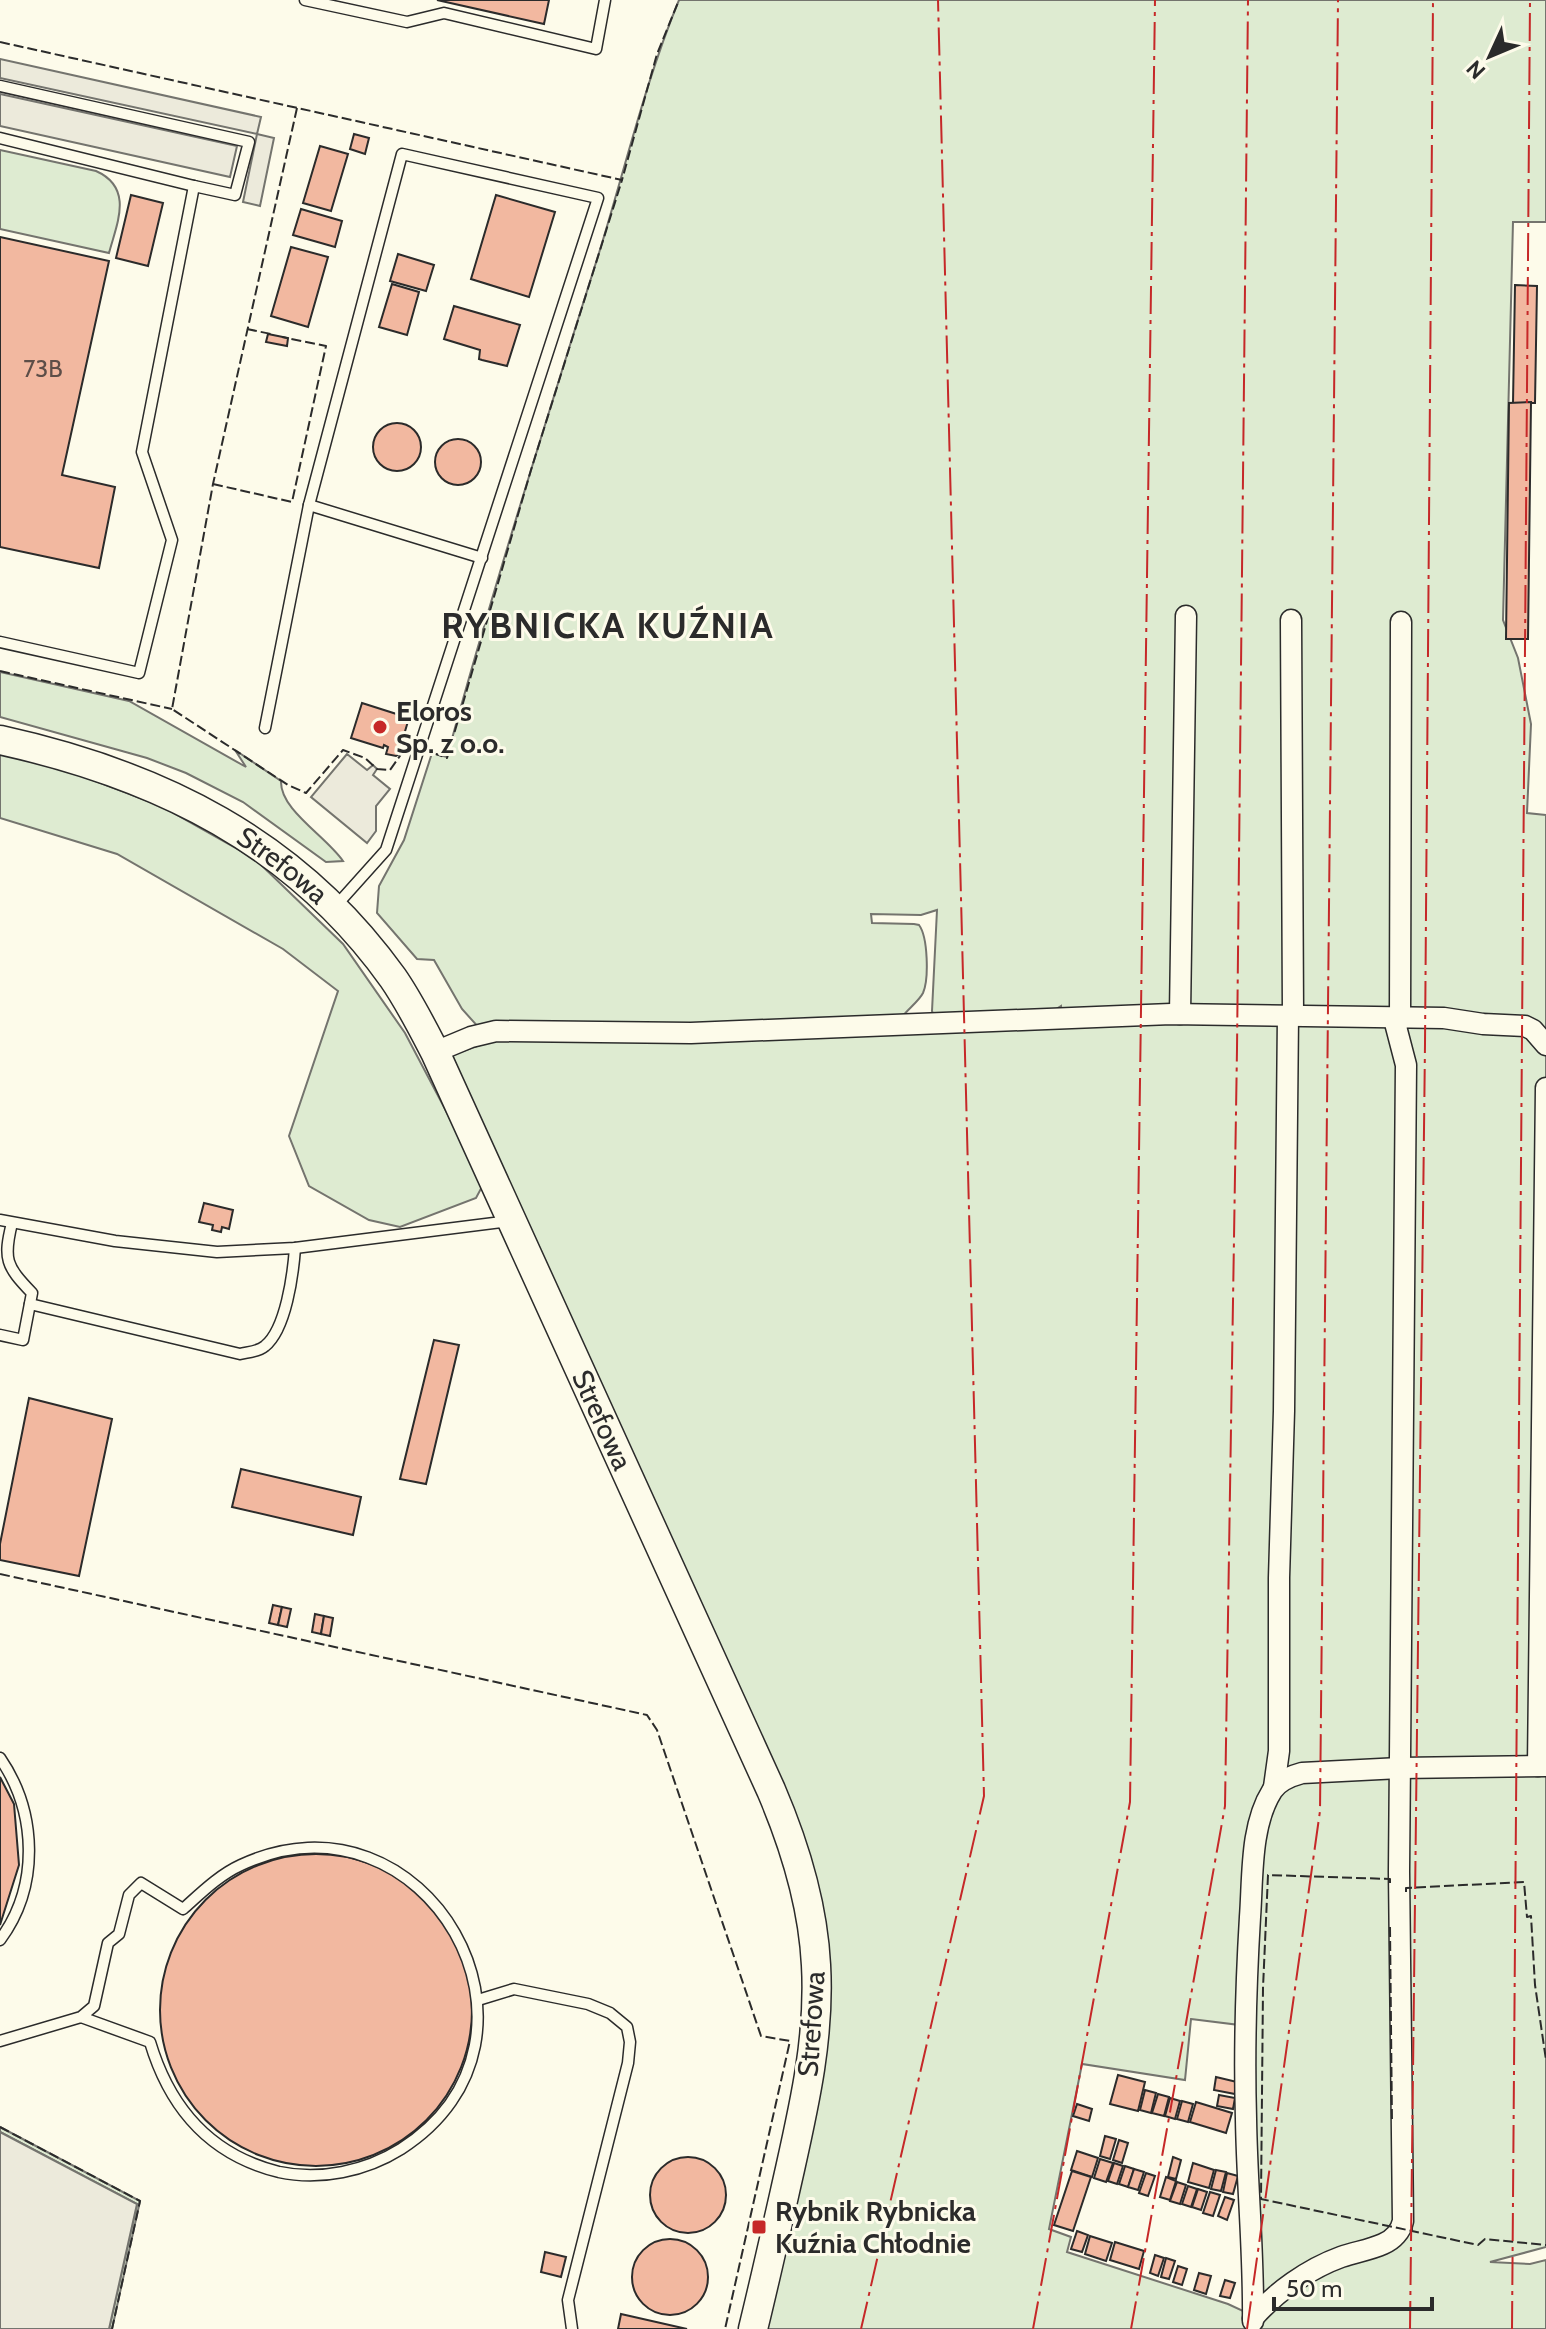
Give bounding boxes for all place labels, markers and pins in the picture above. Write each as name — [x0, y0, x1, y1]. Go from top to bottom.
place label: Eloros Sp. z o.o. — [396, 694, 504, 760]
marker: Eloros Sp. z o.o. — [371, 718, 389, 736]
place label: Rybnik Rybnicka Kuźnia Chłodnie — [775, 2194, 976, 2260]
marker: Rybnik Rybnicka Kuźnia Chłodnie — [750, 2218, 768, 2236]

